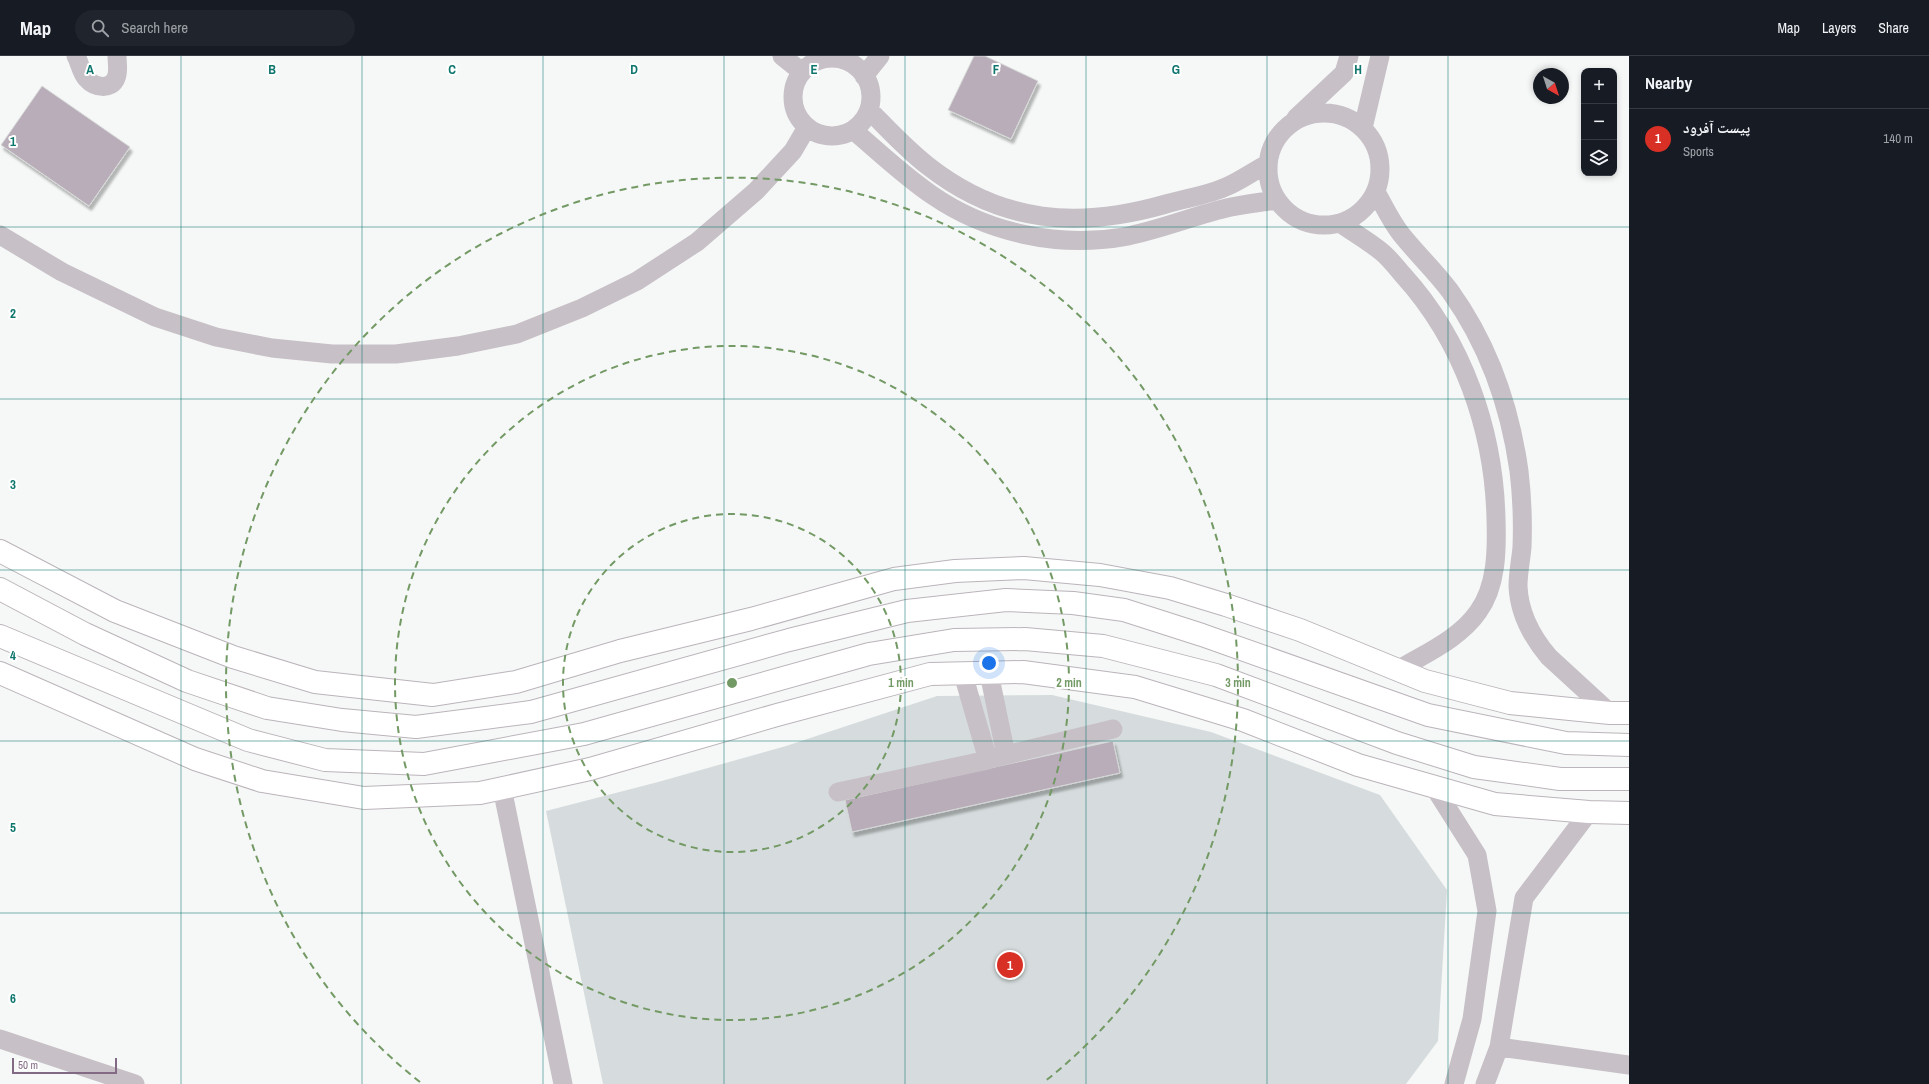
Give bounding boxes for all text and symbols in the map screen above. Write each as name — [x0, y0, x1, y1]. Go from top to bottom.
search box — [75, 10, 355, 46]
text: Map — [20, 15, 51, 41]
icon: search — [89, 17, 111, 39]
text: Search here — [121, 17, 188, 38]
text: Map — [1778, 19, 1800, 37]
text: Layers — [1822, 19, 1856, 37]
text: Share — [1878, 19, 1909, 37]
text: A — [86, 61, 94, 78]
text: B — [268, 61, 276, 78]
text: C — [448, 61, 456, 78]
text: D — [630, 61, 638, 78]
text: E — [810, 61, 818, 78]
text: F — [993, 61, 1000, 78]
text: G — [1172, 61, 1180, 78]
text: H — [1354, 61, 1362, 78]
north arrow — [1533, 68, 1569, 104]
map controls — [1581, 68, 1617, 176]
button: + — [1581, 68, 1617, 104]
text: Nearby — [1645, 71, 1692, 94]
button: − — [1581, 104, 1617, 140]
text: پیست آفرود — [1683, 117, 1750, 138]
text: 1 — [1655, 130, 1661, 147]
text: 140 m — [1883, 130, 1913, 147]
text: 1 — [10, 133, 16, 150]
button: layers — [1581, 140, 1617, 176]
text: Sports — [1683, 143, 1714, 160]
text: 2 — [10, 305, 16, 322]
text: 3 — [10, 476, 16, 493]
text: 4 — [10, 647, 16, 664]
your location — [979, 653, 999, 673]
text: 1 min — [888, 675, 914, 691]
text: 2 min — [1056, 675, 1082, 691]
text: 3 min — [1225, 675, 1251, 691]
centre of rings — [725, 676, 739, 690]
text: 5 — [10, 819, 16, 836]
pin: 1 — [997, 950, 1023, 980]
text: 6 — [10, 990, 16, 1007]
scale bar — [12, 1056, 117, 1075]
text: 50 m — [18, 1058, 38, 1072]

